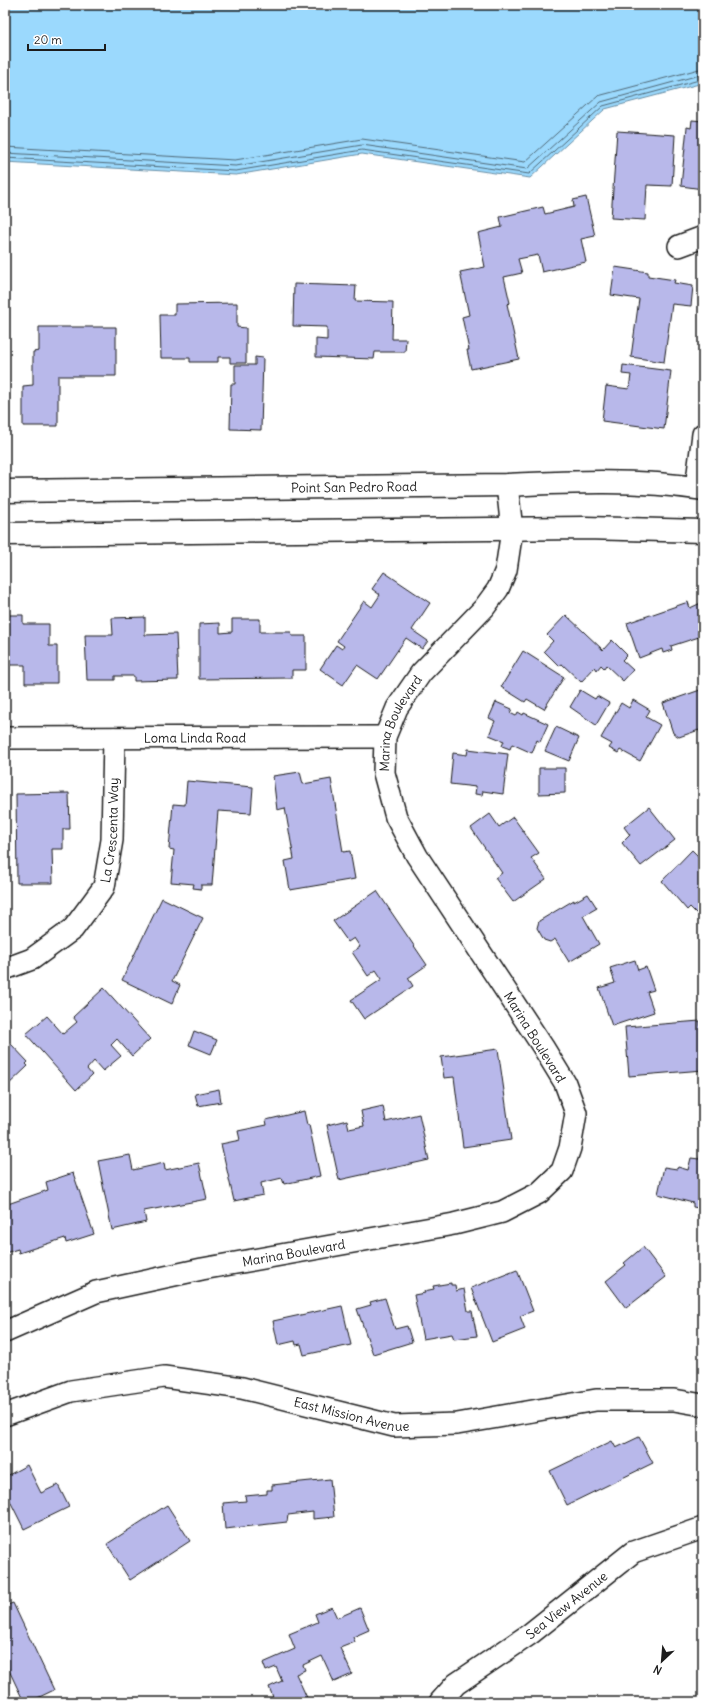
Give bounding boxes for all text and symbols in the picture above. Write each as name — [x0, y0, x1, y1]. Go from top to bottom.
scale bar — [28, 26, 105, 52]
text: 20 m — [34, 32, 62, 47]
street label: Point San Pedro Road — [291, 478, 417, 497]
street label: Marina Boulevard — [376, 672, 426, 772]
street label: Loma Linda Road — [144, 729, 247, 747]
street label: La Crescenta Way — [97, 777, 122, 884]
street label: Marina Boulevard — [500, 989, 570, 1086]
street label: Marina Boulevard — [241, 1236, 347, 1271]
street label: East Mission Avenue — [292, 1393, 410, 1435]
street label: Sea View Avenue — [522, 1568, 611, 1643]
north arrow — [642, 1641, 682, 1681]
text: N — [651, 1662, 664, 1678]

